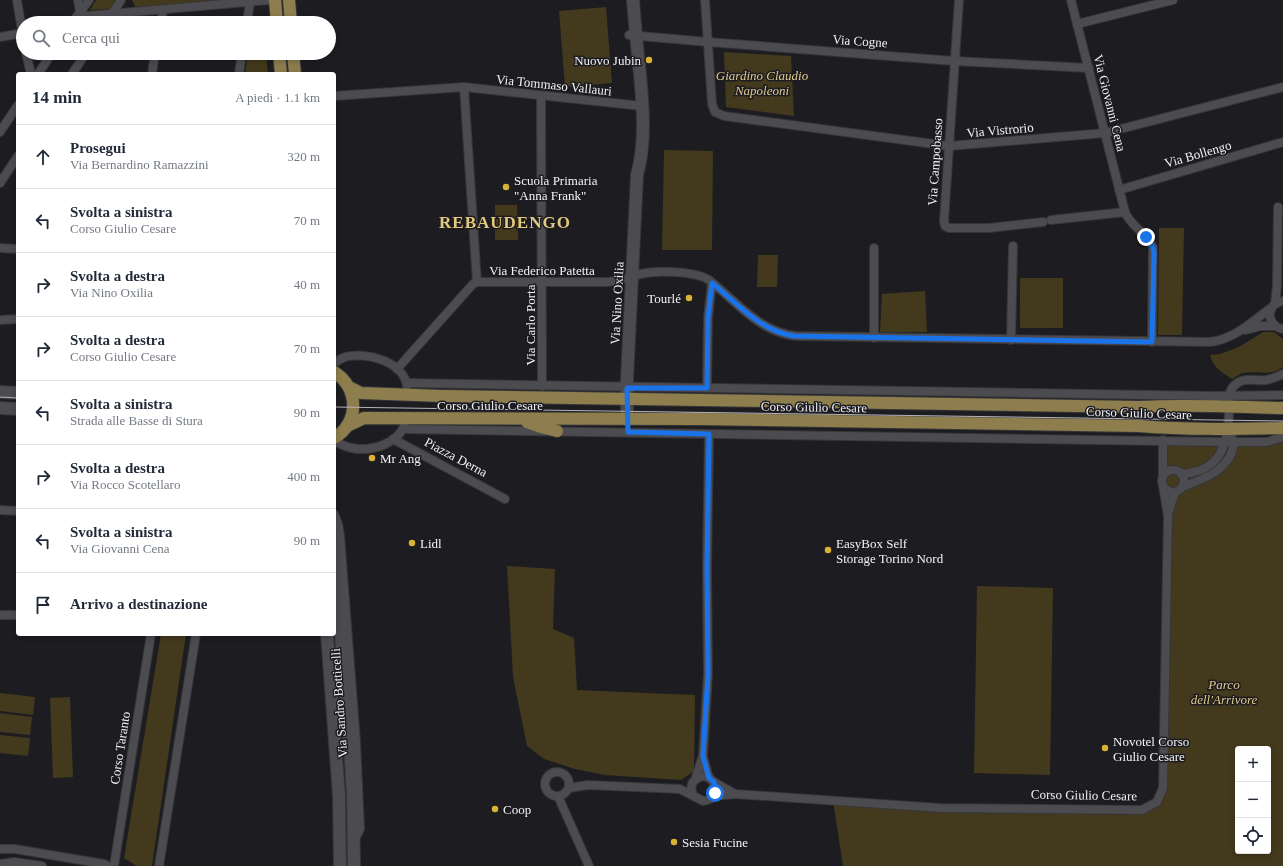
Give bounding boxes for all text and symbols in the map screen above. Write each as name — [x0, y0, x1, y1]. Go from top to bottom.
search box — [16, 16, 336, 60]
icon: search — [30, 27, 52, 49]
text: Cerca qui — [62, 30, 120, 46]
street label: Via Cogne — [832, 32, 888, 50]
place label: Nuovo Jubin — [574, 53, 641, 68]
street label: Via Giovanni Cena — [1091, 53, 1129, 153]
marker: Nuovo Jubin — [644, 55, 654, 65]
park label: Giardino Claudio Napoleoni — [716, 68, 809, 98]
street label: Via Tommaso Vallauri — [495, 71, 613, 99]
text: 14 min — [32, 88, 82, 107]
text: A piedi · 1.1 km — [235, 90, 320, 105]
street label: Via Campobasso — [924, 118, 946, 206]
street label: Via Vistrorio — [966, 120, 1034, 140]
street label: Via Bollengo — [1163, 137, 1233, 171]
text: Prosegui — [70, 140, 126, 156]
icon: ahead — [32, 146, 54, 168]
text: 320 m — [287, 149, 320, 164]
text: Via Bernardino Ramazzini — [70, 157, 209, 172]
place label: Scuola Primaria "Anna Frank" — [514, 173, 598, 203]
marker: Scuola Primaria "Anna Frank" — [501, 182, 511, 192]
text: Svolta a sinistra — [70, 204, 173, 220]
icon: left — [32, 210, 54, 232]
text: 70 m — [294, 213, 320, 228]
district label: REBAUDENGO — [439, 213, 571, 232]
text: Corso Giulio Cesare — [70, 221, 176, 236]
route end — [1137, 228, 1155, 246]
street label: Via Nino Oxilia — [607, 261, 627, 345]
street label: Via Federico Patetta — [489, 263, 595, 278]
text: Svolta a destra — [70, 268, 165, 284]
icon: right — [32, 274, 54, 296]
text: 40 m — [294, 277, 320, 292]
street label: Via Carlo Porta — [523, 284, 538, 365]
text: Via Nino Oxilia — [70, 285, 153, 300]
place label: Tourlé — [647, 291, 681, 306]
marker: Tourlé — [684, 293, 694, 303]
text: Svolta a destra — [70, 332, 165, 348]
icon: right — [32, 338, 54, 360]
text: 70 m — [294, 341, 320, 356]
text: Corso Giulio Cesare — [70, 349, 176, 364]
text: Svolta a sinistra — [70, 396, 173, 412]
street label: Corso Giulio Cesare — [437, 398, 543, 413]
street label: Corso Giulio Cesare — [761, 399, 867, 415]
icon: left — [32, 402, 54, 424]
street label: Corso Giulio Cesare — [1086, 404, 1193, 422]
text: 90 m — [294, 405, 320, 420]
text: Strada alle Basse di Stura — [70, 413, 203, 428]
street label: Piazza Derna — [422, 434, 490, 480]
place label: Mr Ang — [380, 451, 421, 466]
marker: Mr Ang — [367, 453, 377, 463]
text: Svolta a destra — [70, 460, 165, 476]
icon: right — [32, 466, 54, 488]
text: 400 m — [287, 469, 320, 484]
text: Via Rocco Scotellaro — [70, 477, 180, 492]
text: Svolta a sinistra — [70, 524, 173, 540]
icon: left — [32, 530, 54, 552]
text: 90 m — [294, 533, 320, 548]
place label: Lidl — [420, 536, 442, 551]
place label: EasyBox Self Storage Torino Nord — [836, 536, 944, 566]
marker: Lidl — [407, 538, 417, 548]
text: Via Giovanni Cena — [70, 541, 170, 556]
marker: EasyBox Self Storage Torino Nord — [823, 545, 833, 555]
icon: arrive — [32, 594, 54, 616]
text: Arrivo a destinazione — [70, 596, 207, 612]
street label: Via Sandro Botticelli — [328, 647, 350, 758]
park label: Parco dell'Arrivore — [1191, 677, 1258, 707]
street label: Corso Taranto — [107, 710, 133, 786]
place label: Novotel Corso Giulio Cesare — [1113, 734, 1189, 764]
marker: Novotel Corso Giulio Cesare — [1100, 743, 1110, 753]
map controls — [1235, 746, 1271, 854]
button: + — [1235, 746, 1271, 782]
button: − — [1235, 782, 1271, 818]
route start — [706, 784, 724, 802]
street label: Corso Giulio Cesare — [1031, 787, 1137, 803]
place label: Coop — [503, 802, 531, 817]
marker: Coop — [490, 804, 500, 814]
button: locate — [1235, 818, 1271, 854]
place label: Sesia Fucine — [682, 835, 748, 850]
marker: Sesia Fucine — [669, 837, 679, 847]

